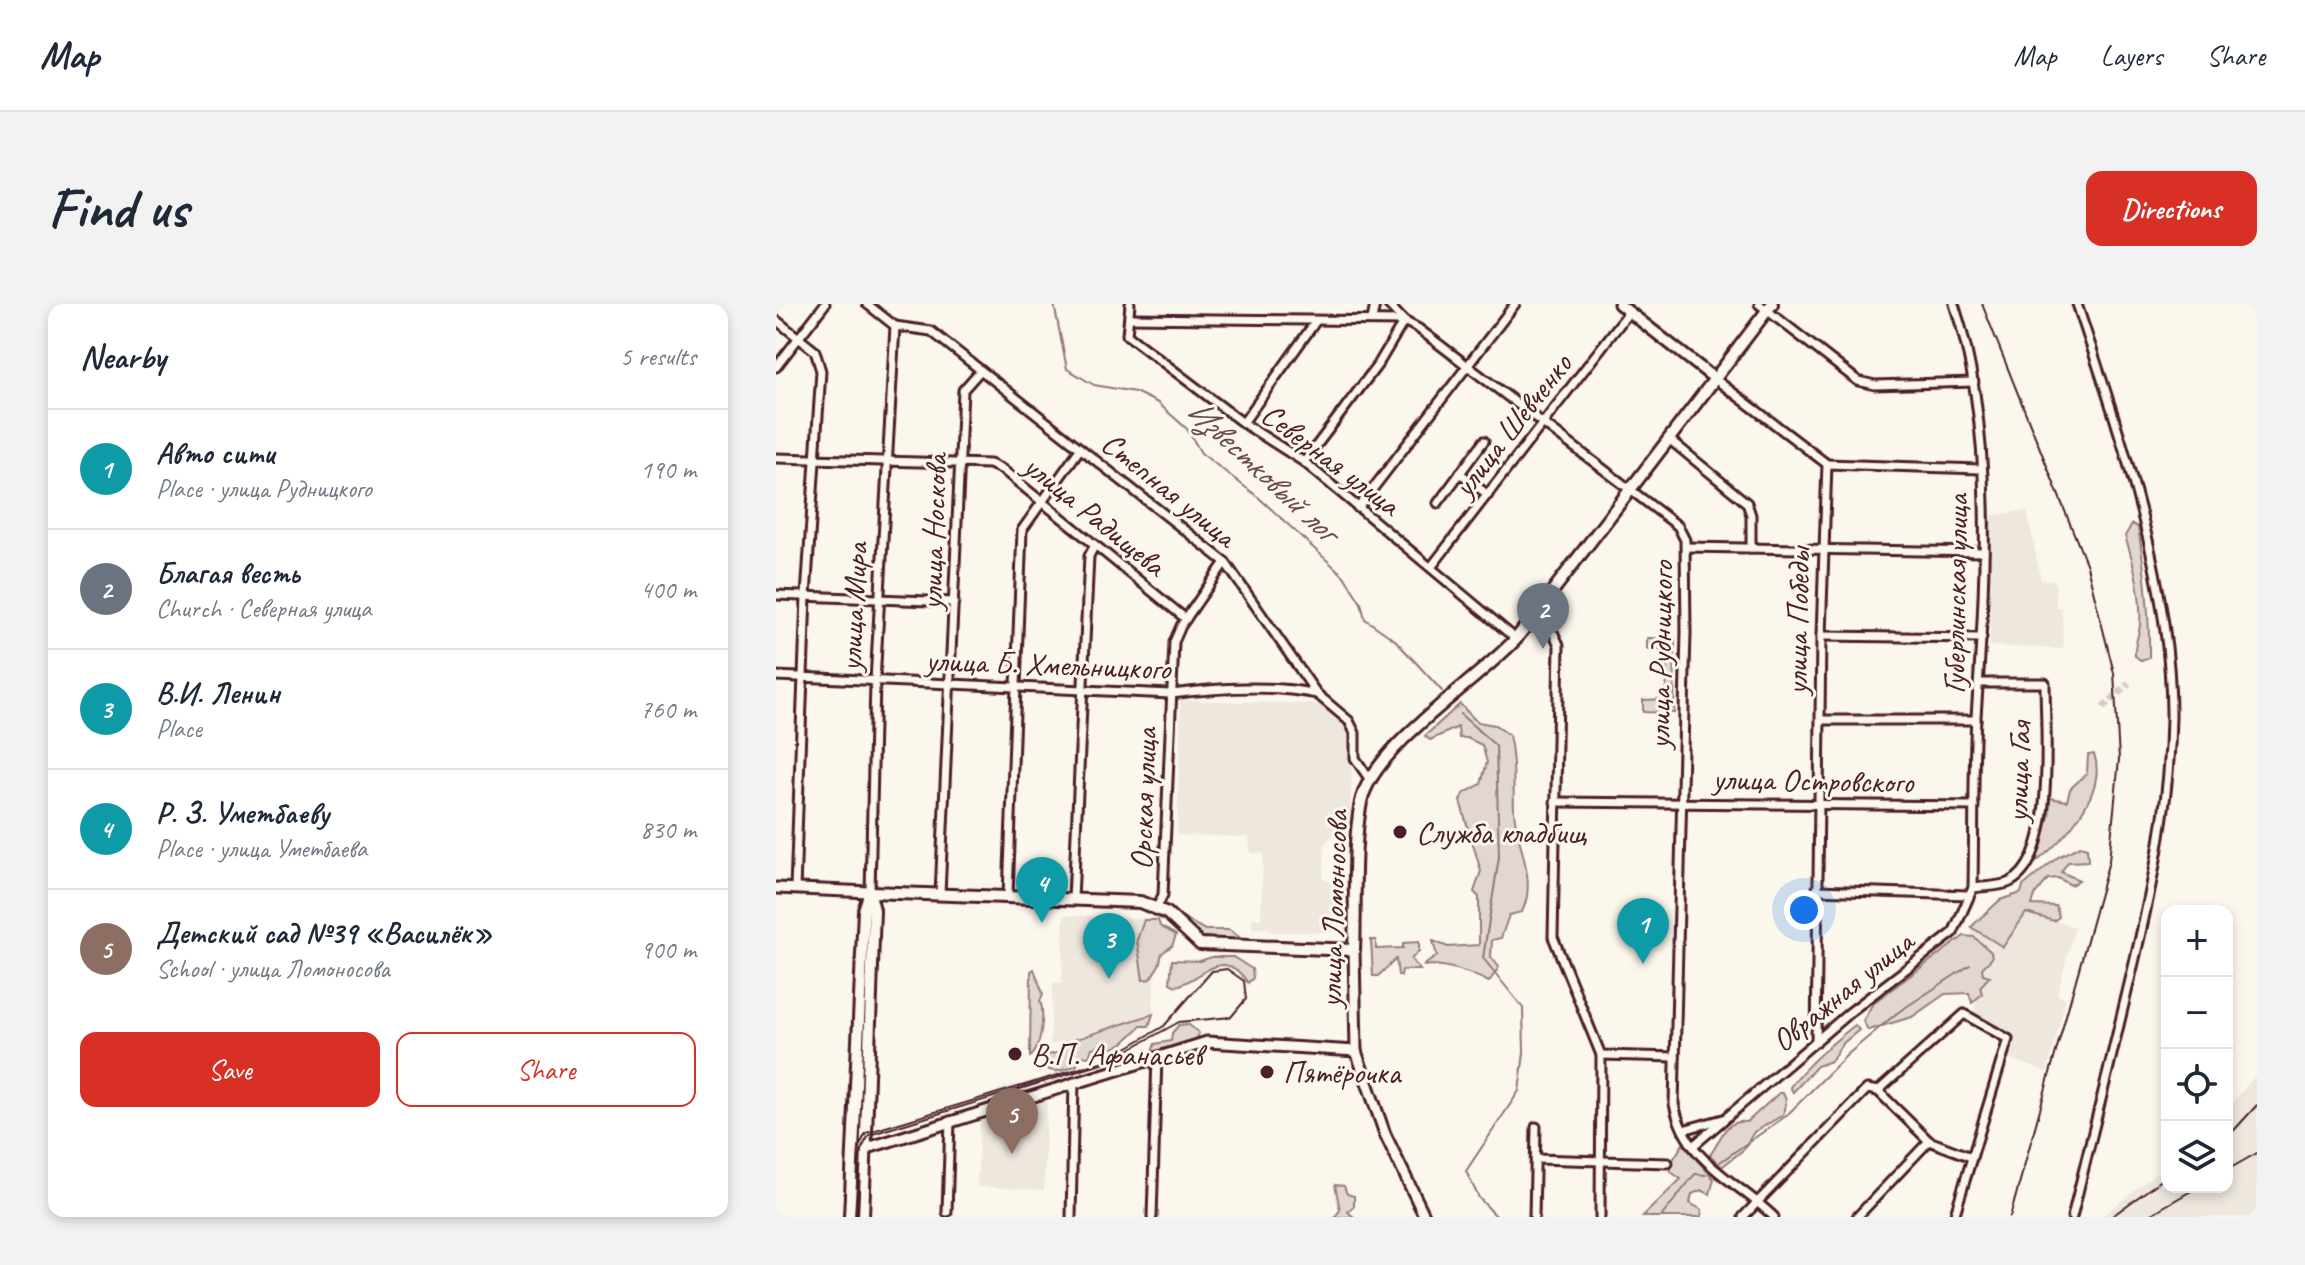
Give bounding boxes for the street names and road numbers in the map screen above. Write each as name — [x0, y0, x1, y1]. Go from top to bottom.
street label: улица Шевченко — [1442, 344, 1582, 507]
street label: Северная улица — [1253, 394, 1410, 526]
street label: Степная улица — [1093, 423, 1247, 558]
street label: улица Радищева — [1014, 444, 1176, 586]
street label: улица Носкова — [910, 451, 957, 613]
street label: Губерлинская улица — [1933, 492, 1978, 694]
street label: улица Мира — [830, 540, 877, 674]
street label: улица Победы — [1776, 545, 1819, 697]
street label: улица Рудницкого — [1638, 559, 1683, 751]
street label: улица Б. Хмельницкого — [923, 640, 1173, 689]
street label: улица Гая — [1996, 719, 2041, 825]
street label: Орская улица — [1121, 725, 1167, 871]
street label: улица Островского — [1710, 758, 1915, 803]
street label: улица Ломоносова — [1309, 807, 1358, 1010]
street label: Овражная улица — [1763, 920, 1924, 1061]

